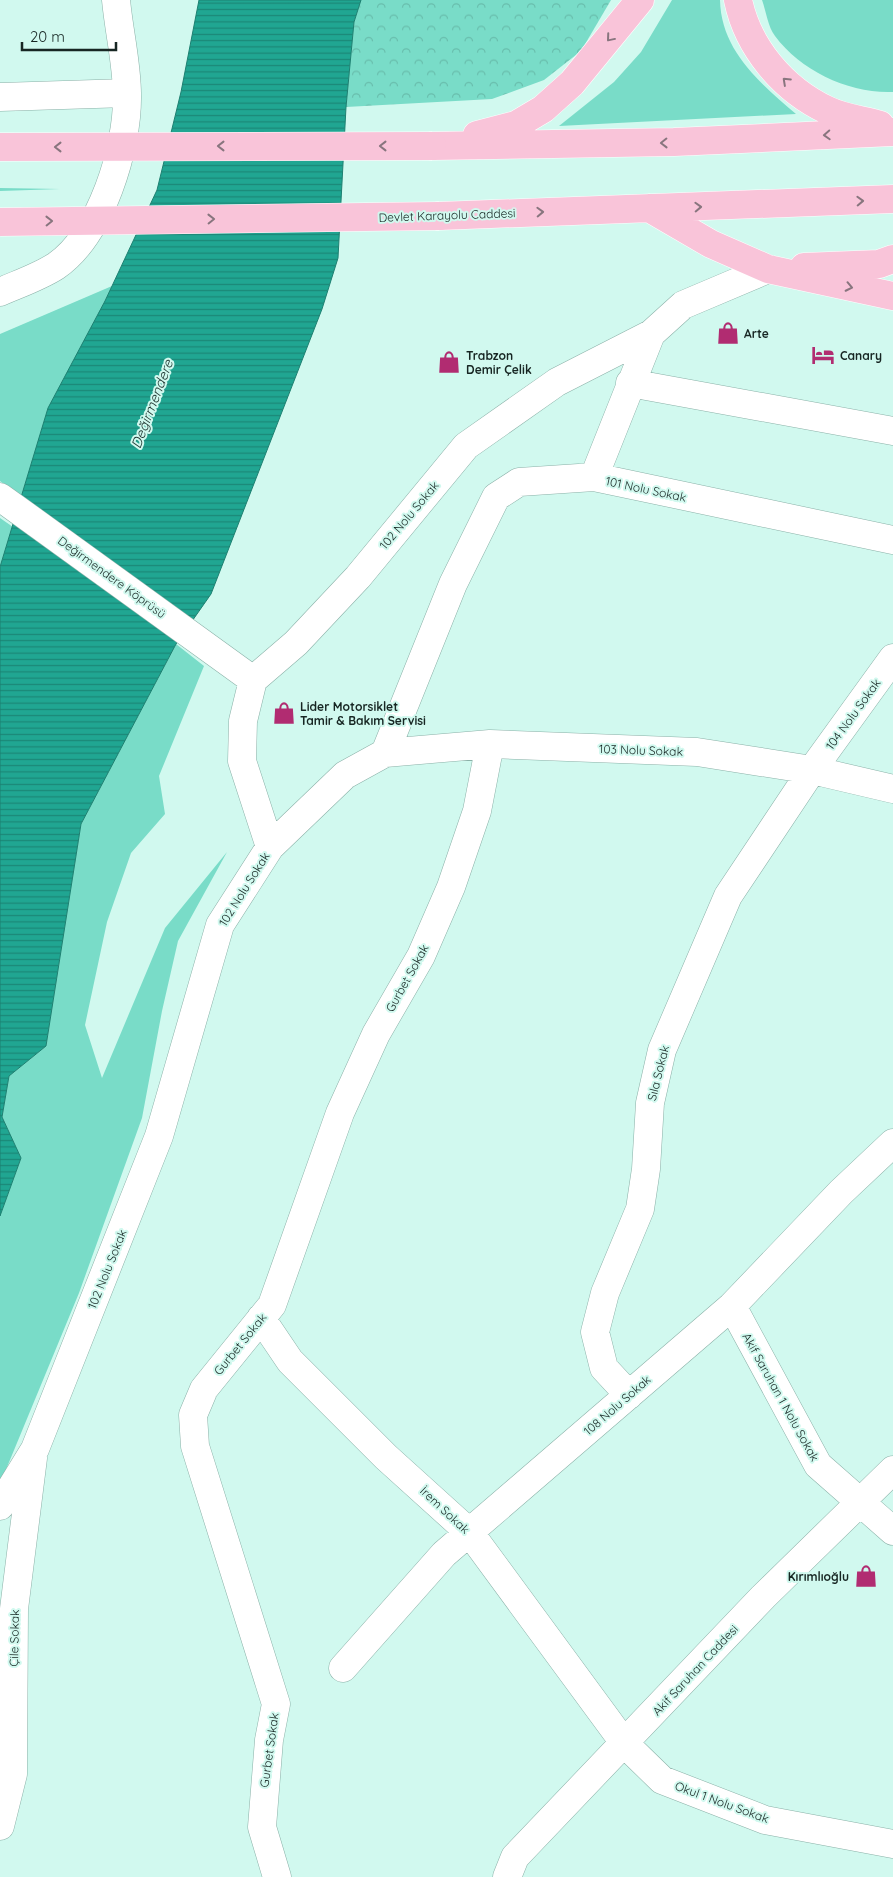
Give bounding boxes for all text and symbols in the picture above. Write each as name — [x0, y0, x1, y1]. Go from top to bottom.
scale bar — [22, 20, 116, 52]
text: 20 m — [30, 27, 65, 46]
one-way arrow — [607, 32, 615, 41]
one-way arrow — [783, 78, 792, 87]
one-way arrow — [823, 130, 831, 141]
one-way arrow — [660, 137, 668, 148]
one-way arrow — [216, 141, 224, 151]
one-way arrow — [379, 141, 386, 151]
one-way arrow — [54, 142, 62, 152]
one-way arrow — [856, 195, 864, 206]
one-way arrow — [694, 201, 702, 212]
street label: Devlet Karayolu Caddesi — [378, 205, 516, 225]
one-way arrow — [536, 207, 544, 218]
one-way arrow — [208, 214, 215, 224]
one-way arrow — [45, 216, 53, 226]
one-way arrow — [845, 281, 854, 292]
shop icon: Arte — [715, 320, 741, 346]
place label: Arte — [744, 326, 769, 341]
hotel icon: Canary — [810, 342, 836, 368]
place label: Trabzon Demir Çelik — [466, 348, 532, 377]
place label: Canary — [840, 348, 882, 363]
shop icon: Trabzon Demir Çelik — [436, 349, 462, 375]
water label: Değirmendere — [127, 356, 178, 451]
street label: 101 Nolu Sokak — [604, 473, 688, 505]
street label: 102 Nolu Sokak — [376, 478, 442, 552]
street label: Değirmendere Köprüsü — [55, 533, 169, 621]
street label: 104 Nolu Sokak — [822, 676, 884, 752]
place label: Lider Motorsiklet Tamir & Bakım Servisi — [300, 699, 426, 728]
shop icon: Lider Motorsiklet Tamir & Bakım Servisi — [271, 700, 297, 726]
street label: 103 Nolu Sokak — [599, 741, 683, 759]
street label: 102 Nolu Sokak — [215, 849, 273, 929]
street label: Gurbet Sokak — [382, 941, 432, 1015]
street label: Sıla Sokak — [644, 1044, 672, 1102]
street label: 102 Nolu Sokak — [84, 1227, 130, 1311]
street label: Gurbet Sokak — [210, 1310, 270, 1378]
street label: Akif Saruhan 1 Nolu Sokak — [739, 1330, 823, 1464]
street label: 108 Nolu Sokak — [580, 1372, 654, 1438]
street label: İrem Sokak — [417, 1483, 473, 1537]
shop icon: Kırımlıoğlu — [853, 1563, 879, 1589]
place label: Kırımlıoğlu — [788, 1569, 849, 1584]
street label: Çile Sokak — [6, 1609, 22, 1667]
street label: Akif Saruhan Caddesi — [649, 1621, 741, 1719]
street label: Gurbet Sokak — [256, 1712, 282, 1788]
street label: Okul 1 Nolu Sokak — [673, 1778, 771, 1826]

